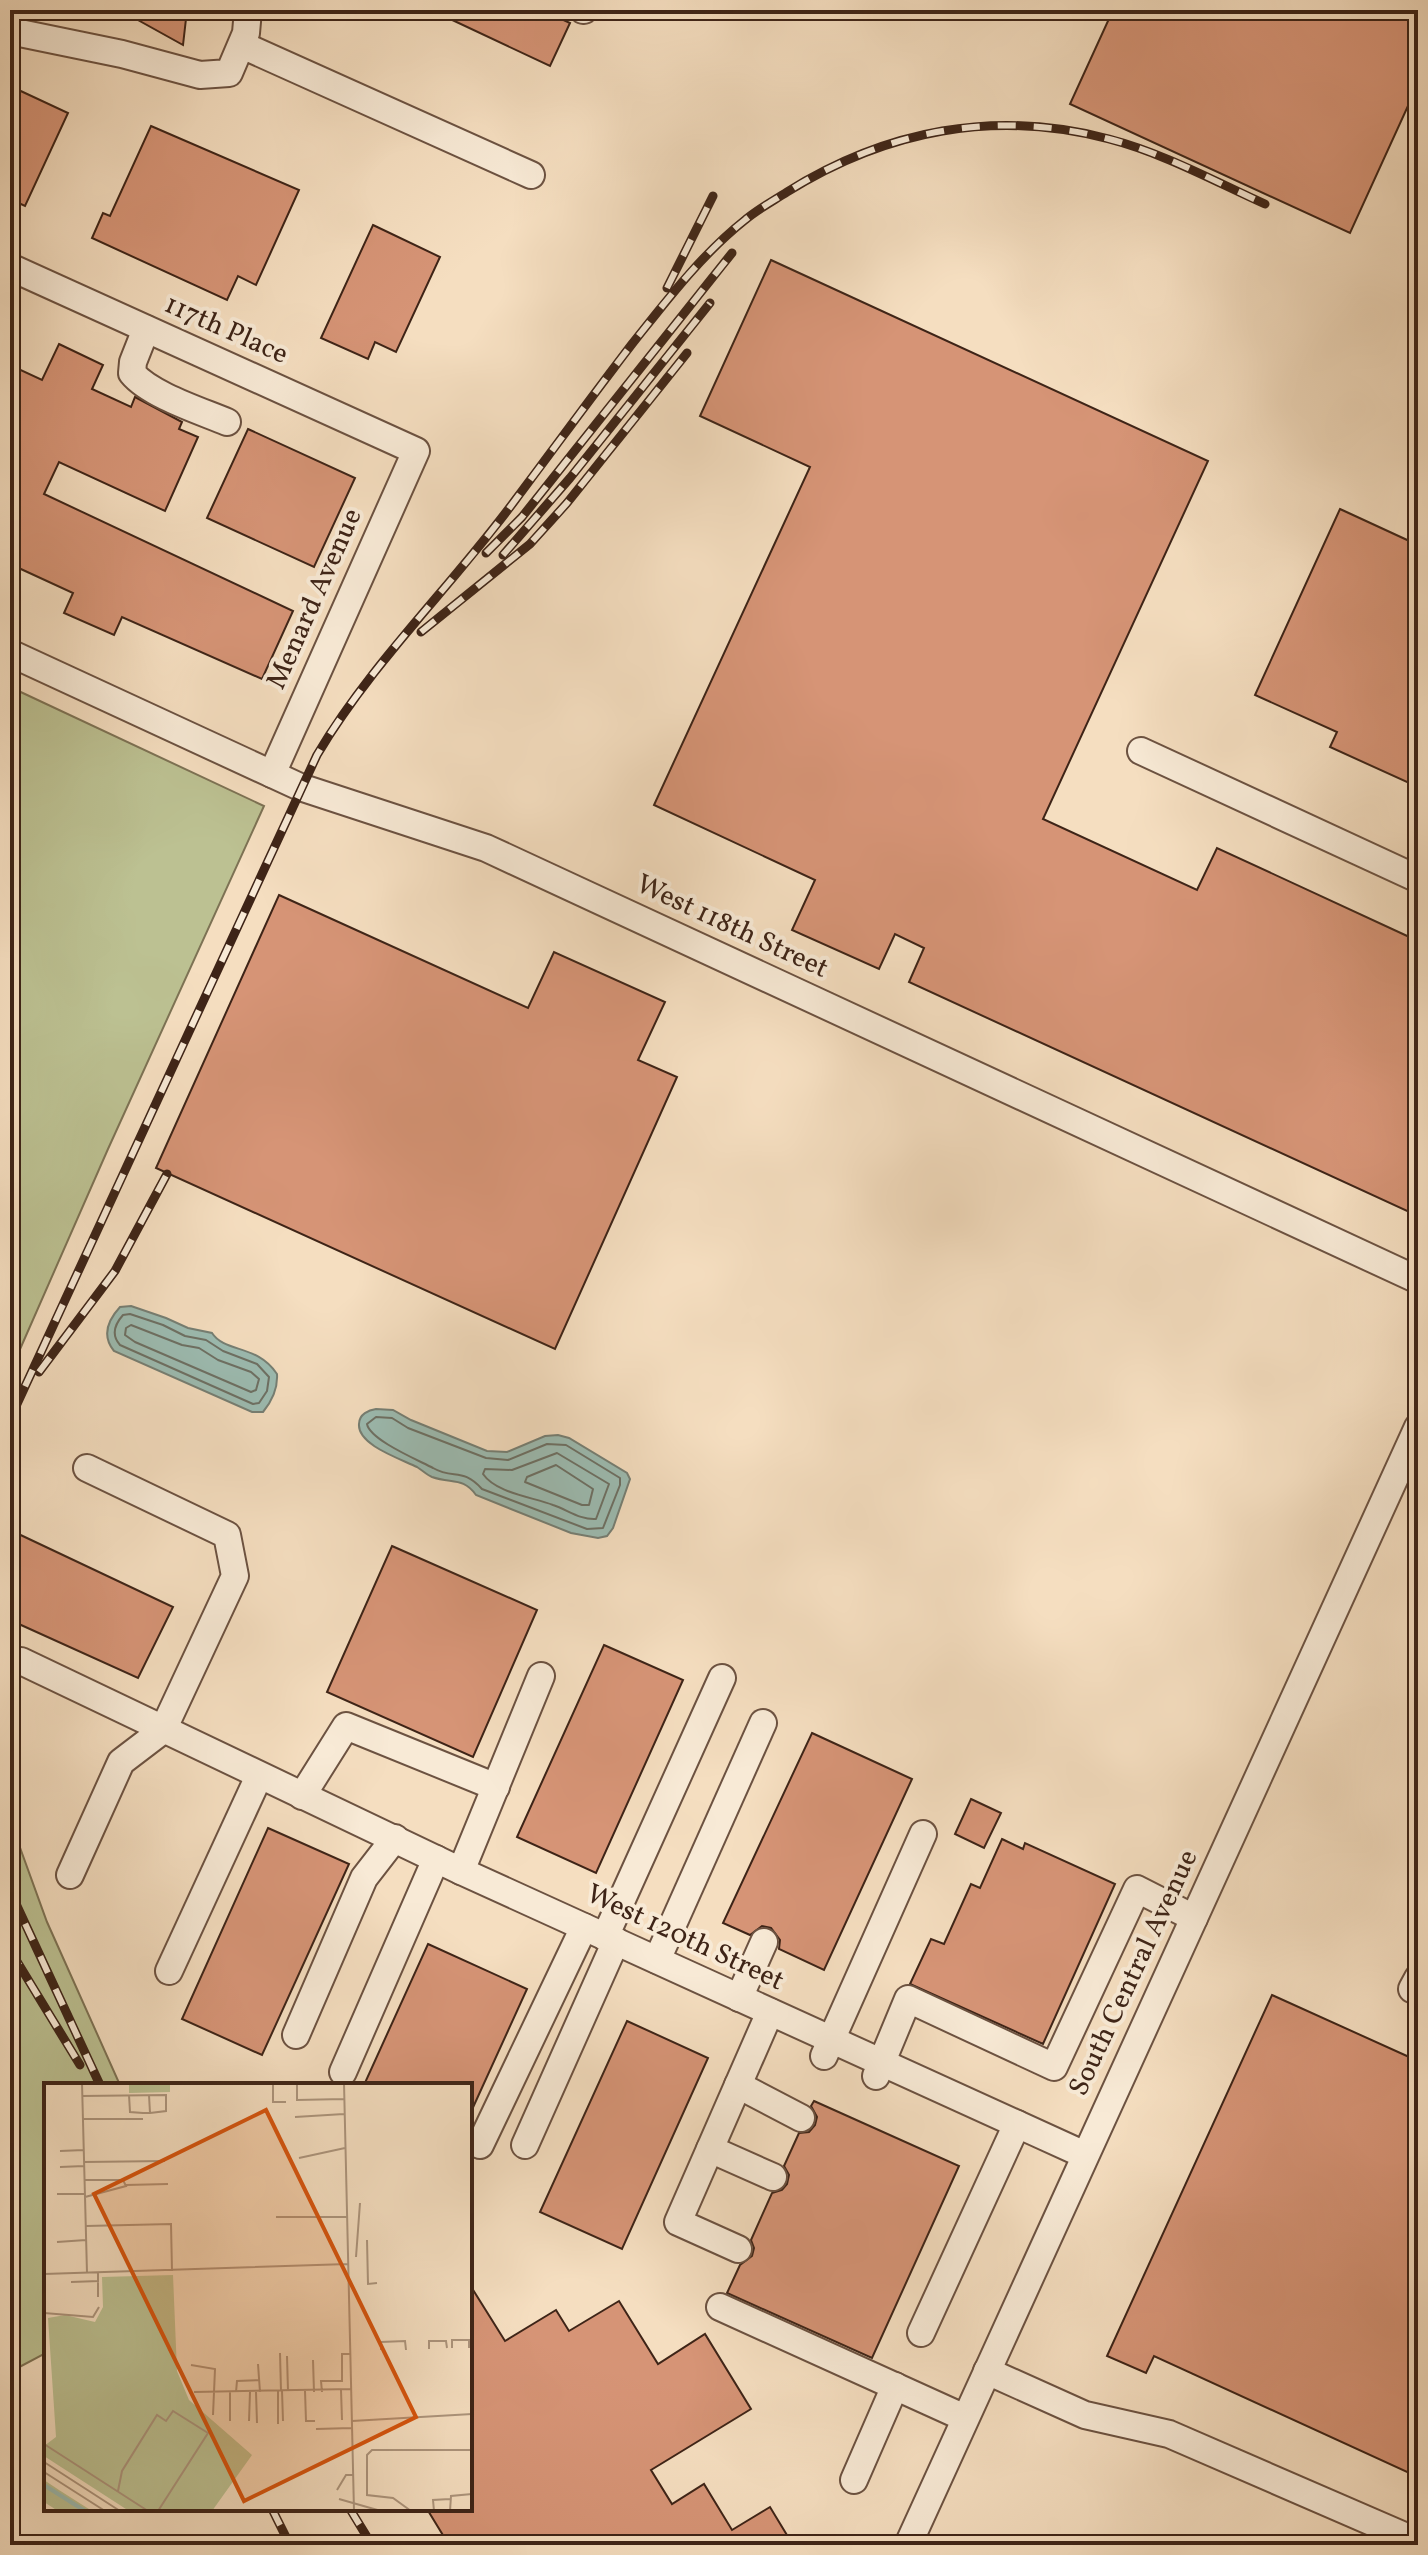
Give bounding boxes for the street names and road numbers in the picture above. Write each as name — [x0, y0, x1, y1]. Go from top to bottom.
street label: 117th Place — [158, 285, 294, 375]
street label: Menard Avenue — [258, 502, 372, 696]
street label: West 118th Street — [630, 865, 834, 989]
street label: South Central Avenue — [1060, 1843, 1208, 2103]
street label: West 120th Street — [580, 1875, 790, 2001]

